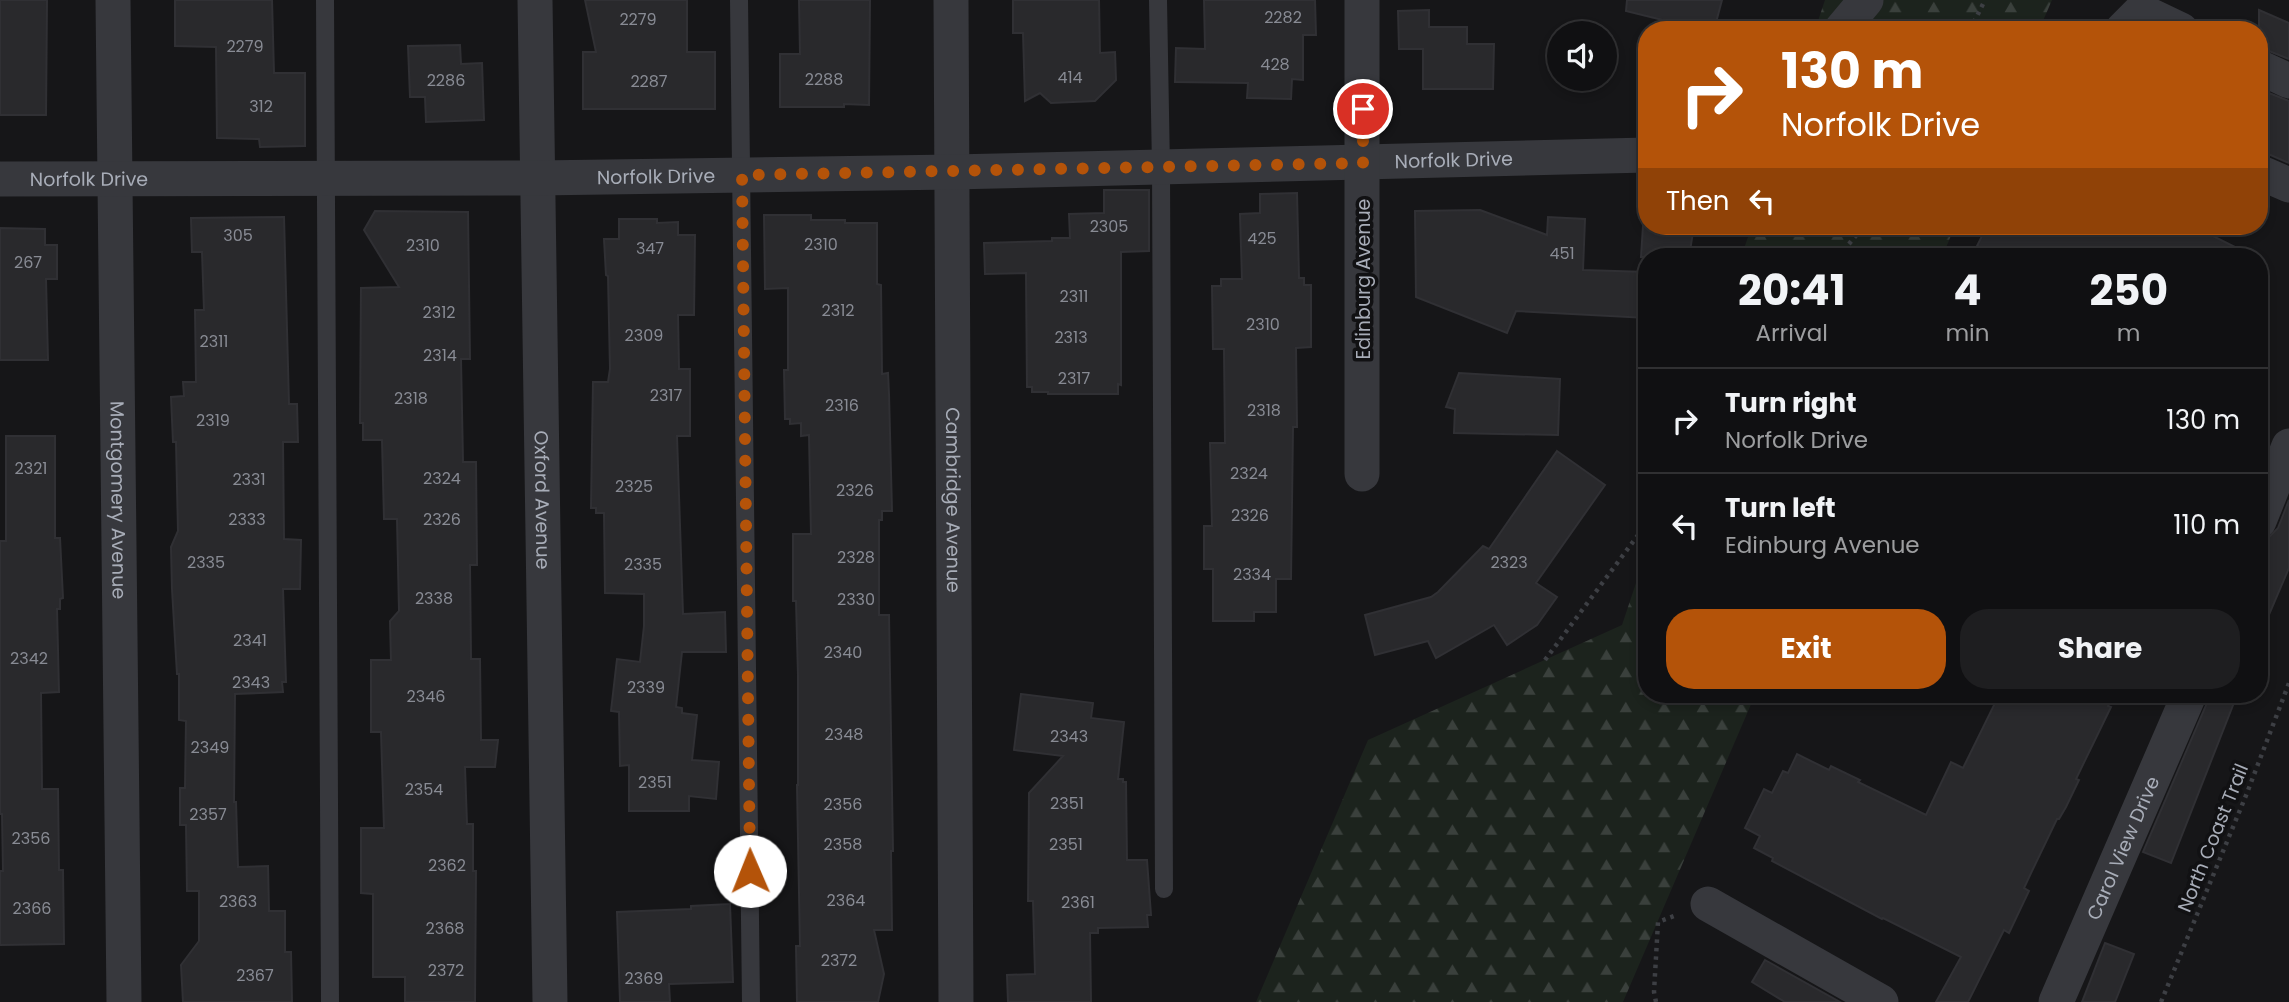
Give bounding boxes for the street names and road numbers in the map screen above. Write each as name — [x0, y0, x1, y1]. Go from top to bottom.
street label: Norfolk Drive — [1394, 145, 1513, 175]
street label: Norfolk Drive — [597, 162, 715, 191]
street label: Norfolk Drive — [30, 165, 148, 192]
street label: Edinburg Avenue — [1350, 199, 1377, 359]
street label: Montgomery Avenue — [104, 401, 133, 599]
street label: Cambridge Avenue — [940, 407, 967, 593]
street label: Oxford Avenue — [528, 430, 557, 570]
street label: North Coast Trail — [2171, 760, 2255, 916]
street label: Carol View Drive — [2080, 772, 2166, 924]

